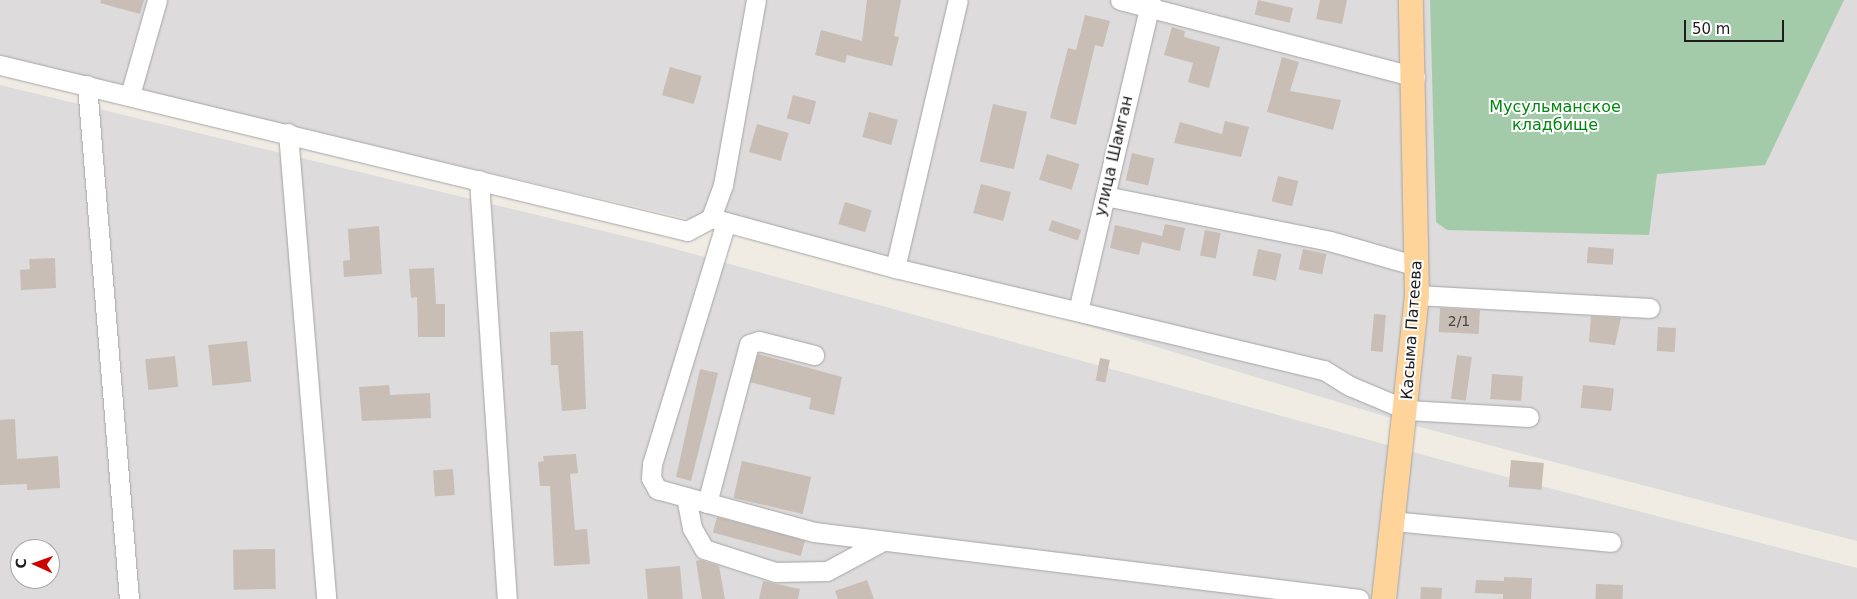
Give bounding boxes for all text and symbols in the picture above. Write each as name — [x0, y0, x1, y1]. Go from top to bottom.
scale bar — [1687, 10, 1787, 42]
text: 50 m — [1692, 20, 1730, 38]
street label: улица Шамган — [1091, 94, 1137, 218]
park label: Мусульманское кладбище — [1489, 97, 1621, 135]
street label: Касыма Патеева — [1398, 260, 1426, 400]
house number: 2/1 — [1448, 313, 1470, 329]
north arrow — [10, 539, 60, 589]
text: С — [13, 558, 29, 569]

